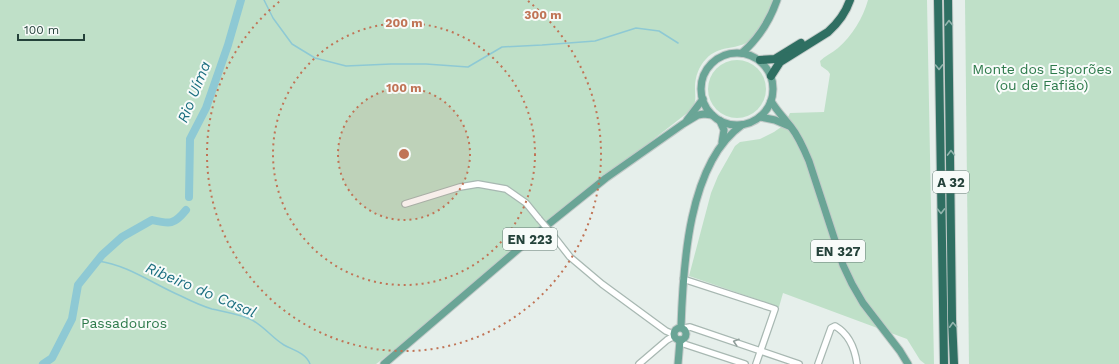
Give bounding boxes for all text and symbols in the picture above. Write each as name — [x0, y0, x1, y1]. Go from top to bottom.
text: 300 m — [524, 8, 562, 22]
scale bar — [18, 16, 84, 42]
text: 200 m — [385, 16, 423, 30]
one-way arrow — [945, 20, 953, 26]
text: 100 m — [24, 23, 59, 37]
water label: Rio Uíma — [174, 59, 214, 125]
park label: Monte dos Esporões (ou de Fafião) — [972, 61, 1112, 93]
one-way arrow — [935, 64, 943, 70]
text: 100 m — [386, 81, 422, 95]
centre of rings — [397, 147, 411, 161]
one-way arrow — [947, 150, 955, 156]
road number: A 32 — [933, 171, 969, 193]
one-way arrow — [936, 208, 945, 214]
road number: EN 223 — [503, 228, 557, 250]
road number: EN 327 — [811, 240, 865, 262]
water label: Ribeiro do Casal — [143, 259, 259, 322]
park label: Passadouros — [81, 315, 167, 331]
one-way arrow — [948, 322, 957, 328]
one-way arrow — [732, 339, 739, 347]

